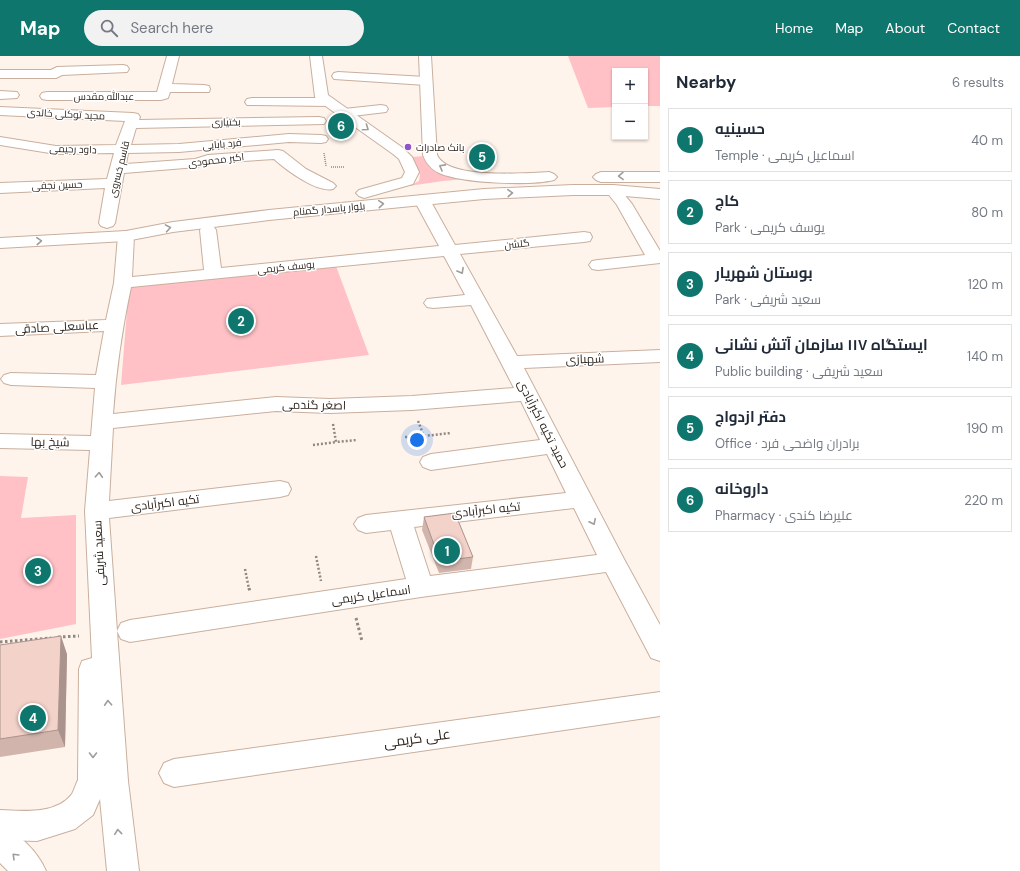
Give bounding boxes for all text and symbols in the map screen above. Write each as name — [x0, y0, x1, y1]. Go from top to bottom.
search box — [84, 10, 364, 46]
text: Map — [20, 16, 60, 41]
icon: search — [98, 17, 120, 39]
text: Search here — [130, 18, 213, 38]
text: Home — [775, 19, 813, 37]
text: Map — [835, 19, 863, 37]
text: About — [885, 19, 925, 37]
text: Contact — [947, 19, 1000, 37]
map controls — [612, 68, 648, 140]
button: + — [612, 68, 648, 104]
text: Nearby — [676, 71, 736, 93]
text: 6 results — [952, 74, 1004, 91]
street label: عبدالله مقدس — [74, 89, 134, 103]
button: − — [612, 104, 648, 140]
street label: مجید توکلی خالدی — [27, 105, 105, 123]
pin: 6 — [328, 111, 354, 141]
street label: بختیاری — [211, 115, 241, 129]
text: حسینیه — [715, 119, 765, 139]
one-way arrow — [361, 123, 368, 130]
text: 1 — [688, 132, 692, 149]
text: 40 m — [971, 132, 1003, 149]
street label: فرد بابایی — [202, 136, 242, 152]
street label: قاسم خسروی — [106, 139, 133, 199]
place label: بانک صادرات — [416, 141, 464, 154]
street label: داود رحیمی — [49, 142, 97, 156]
marker: بانک صادرات — [403, 142, 413, 152]
pin: 5 — [469, 142, 495, 172]
text: Temple · اسماعیل کریمی — [715, 147, 855, 164]
street label: اکبر محمودی — [187, 150, 245, 170]
one-way arrow — [438, 164, 446, 171]
one-way arrow — [618, 172, 624, 180]
street label: حسین نجفی — [31, 178, 83, 192]
one-way arrow — [507, 189, 513, 197]
text: کاج — [715, 191, 739, 211]
street label: بلوار پاسدار گمنام — [292, 199, 366, 220]
one-way arrow — [378, 199, 384, 208]
text: 2 — [686, 204, 694, 221]
text: 80 m — [971, 204, 1003, 221]
text: Park · یوسف کریمی — [715, 219, 825, 236]
one-way arrow — [165, 225, 171, 233]
street label: گلشن — [504, 236, 530, 252]
one-way arrow — [36, 237, 42, 246]
street label: یوسف کریمی — [257, 257, 316, 276]
text: بوستان شهریار — [715, 263, 813, 283]
one-way arrow — [457, 267, 464, 274]
text: 3 — [686, 276, 694, 293]
text: 120 m — [968, 276, 1003, 293]
text: Park · سعید شریفی — [715, 291, 821, 308]
pin: 2 — [228, 306, 254, 336]
street label: عباسعلی صادقی — [15, 317, 99, 337]
text: ایستگاه ۱۱۷ سازمان آتش نشانی — [715, 335, 928, 355]
text: 4 — [686, 348, 694, 365]
text: 140 m — [967, 348, 1003, 365]
street label: شهبازی — [565, 350, 605, 368]
text: Public building · سعید شریفی — [715, 363, 883, 380]
street label: حمید تکیه اکبرآبادی — [514, 377, 572, 471]
street label: اصغر گندمی — [282, 396, 346, 414]
text: دفتر ازدواج — [715, 407, 786, 427]
text: 5 — [686, 420, 694, 437]
text: 190 m — [967, 420, 1003, 437]
your location — [407, 430, 427, 450]
street label: شیخ بها — [30, 434, 70, 450]
text: Office · برادران واضحی فرد — [715, 435, 859, 452]
one-way arrow — [94, 472, 103, 478]
text: داروخانه — [715, 479, 768, 499]
street label: تکیه اکبرآبادی — [130, 491, 201, 515]
text: 6 — [686, 492, 694, 509]
text: 220 m — [964, 492, 1003, 509]
street label: تکیه اکبرآبادی — [451, 498, 522, 522]
text: Pharmacy · علیرضا کندی — [715, 507, 853, 524]
one-way arrow — [589, 518, 596, 526]
street label: سعید شریفی — [89, 520, 109, 586]
pin: 1 — [434, 536, 460, 566]
pin: 3 — [25, 556, 51, 586]
street label: اسماعیل کریمی — [330, 582, 412, 608]
one-way arrow — [104, 700, 112, 706]
pin: 4 — [20, 703, 46, 733]
street label: علی کریمی — [382, 724, 452, 752]
one-way arrow — [89, 752, 97, 758]
one-way arrow — [114, 829, 123, 835]
one-way arrow — [12, 853, 20, 861]

